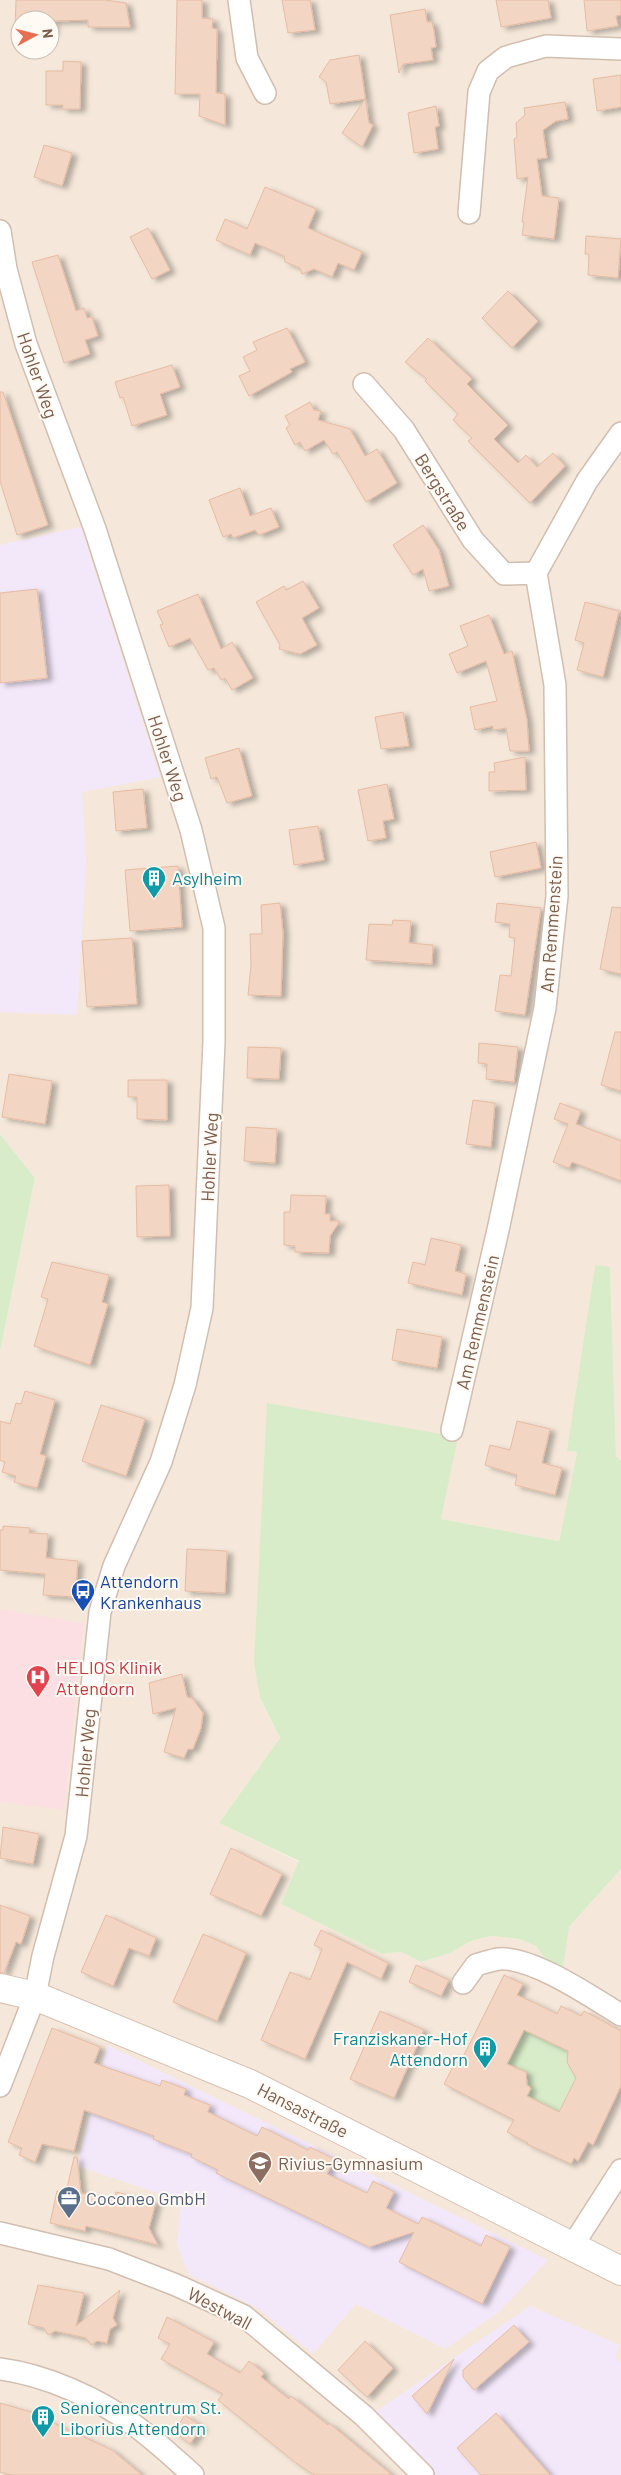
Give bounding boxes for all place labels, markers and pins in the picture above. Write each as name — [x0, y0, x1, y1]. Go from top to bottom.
building icon: Asylheim — [141, 865, 167, 899]
place label: Asylheim — [172, 867, 242, 889]
place label: Attendorn Krankenhaus — [100, 1570, 202, 1613]
bus stop icon: Attendorn Krankenhaus — [70, 1578, 96, 1612]
place label: HELIOS Klinik Attendorn — [56, 1656, 162, 1699]
hospital icon: HELIOS Klinik Attendorn — [25, 1664, 51, 1698]
place label: Franziskaner-Hof Attendorn — [333, 2027, 468, 2070]
building icon: Franziskaner-Hof Attendorn — [472, 2035, 498, 2069]
school or university icon: Rivius-Gymnasium — [247, 2150, 273, 2184]
place label: Rivius-Gymnasium — [278, 2152, 423, 2174]
office icon: Coconeo GmbH — [56, 2185, 82, 2219]
place label: Coconeo GmbH — [86, 2187, 206, 2209]
place label: Seniorencentrum St. Liborius Attendorn — [60, 2396, 222, 2439]
building icon: Seniorencentrum St. Liborius Attendorn — [30, 2404, 56, 2438]

